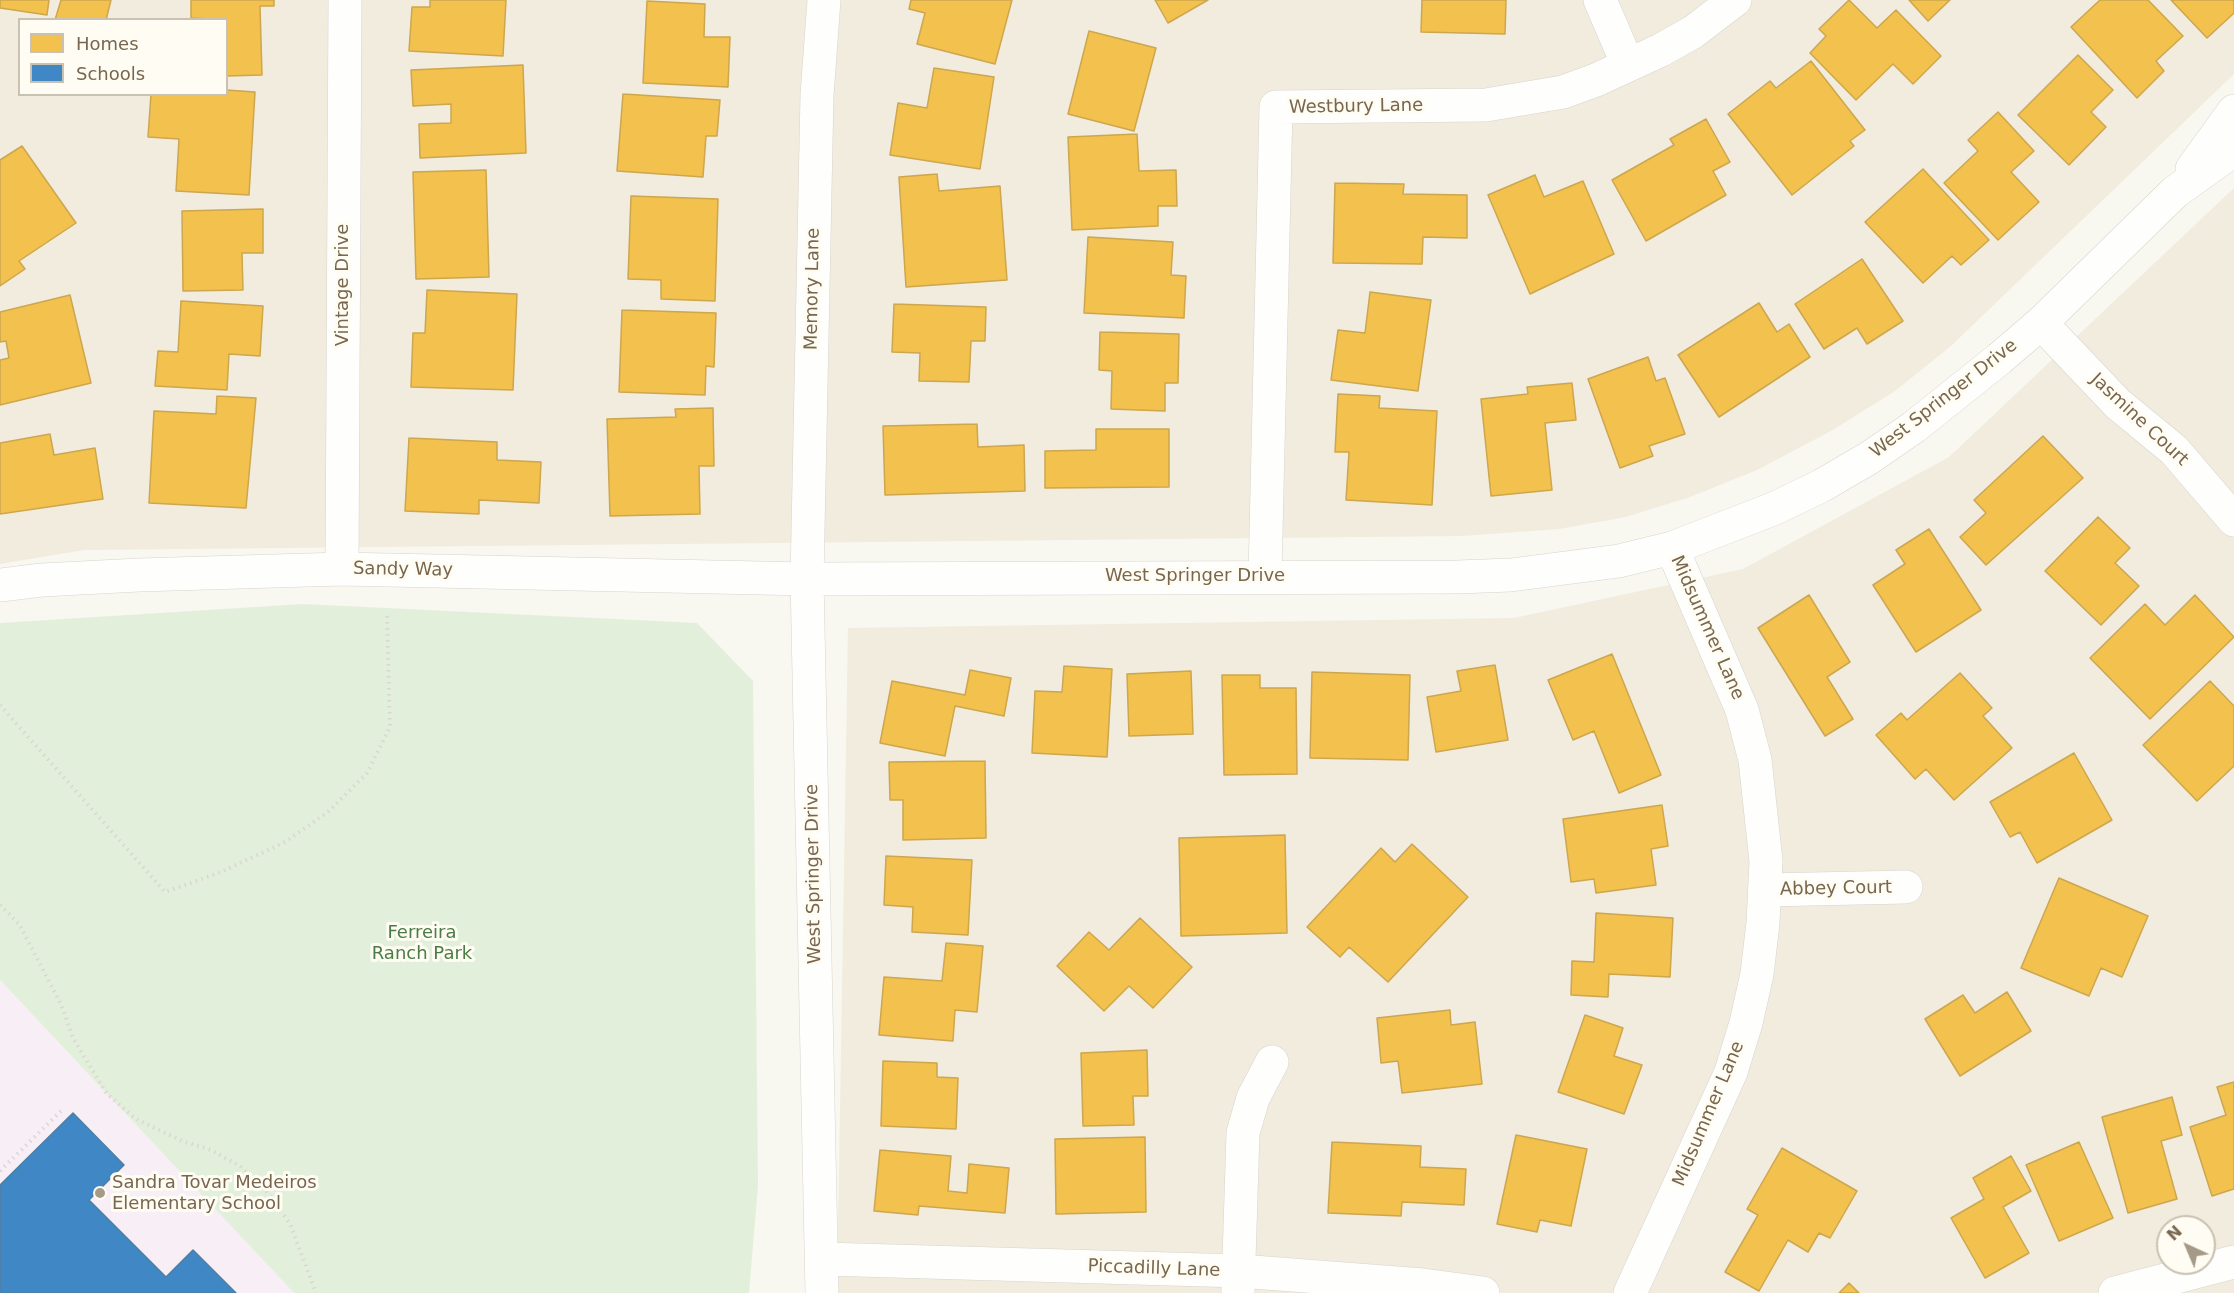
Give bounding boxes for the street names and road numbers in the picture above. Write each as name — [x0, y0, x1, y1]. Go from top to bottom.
street label: Westbury Lane — [1289, 95, 1423, 119]
street label: Vintage Drive — [332, 224, 354, 346]
street label: Memory Lane — [801, 228, 825, 350]
street label: West Springer Drive — [1866, 335, 2022, 463]
street label: Jasmine Court — [2086, 369, 2192, 471]
street label: Midsummer Lane — [1666, 553, 1748, 703]
street label: Sandy Way — [353, 558, 453, 582]
street label: West Springer Drive — [1105, 565, 1285, 587]
street label: West Springer Drive — [802, 784, 826, 964]
street label: Abbey Court — [1780, 877, 1892, 901]
street label: Midsummer Lane — [1669, 1038, 1749, 1190]
street label: Piccadilly Lane — [1087, 1256, 1221, 1282]

